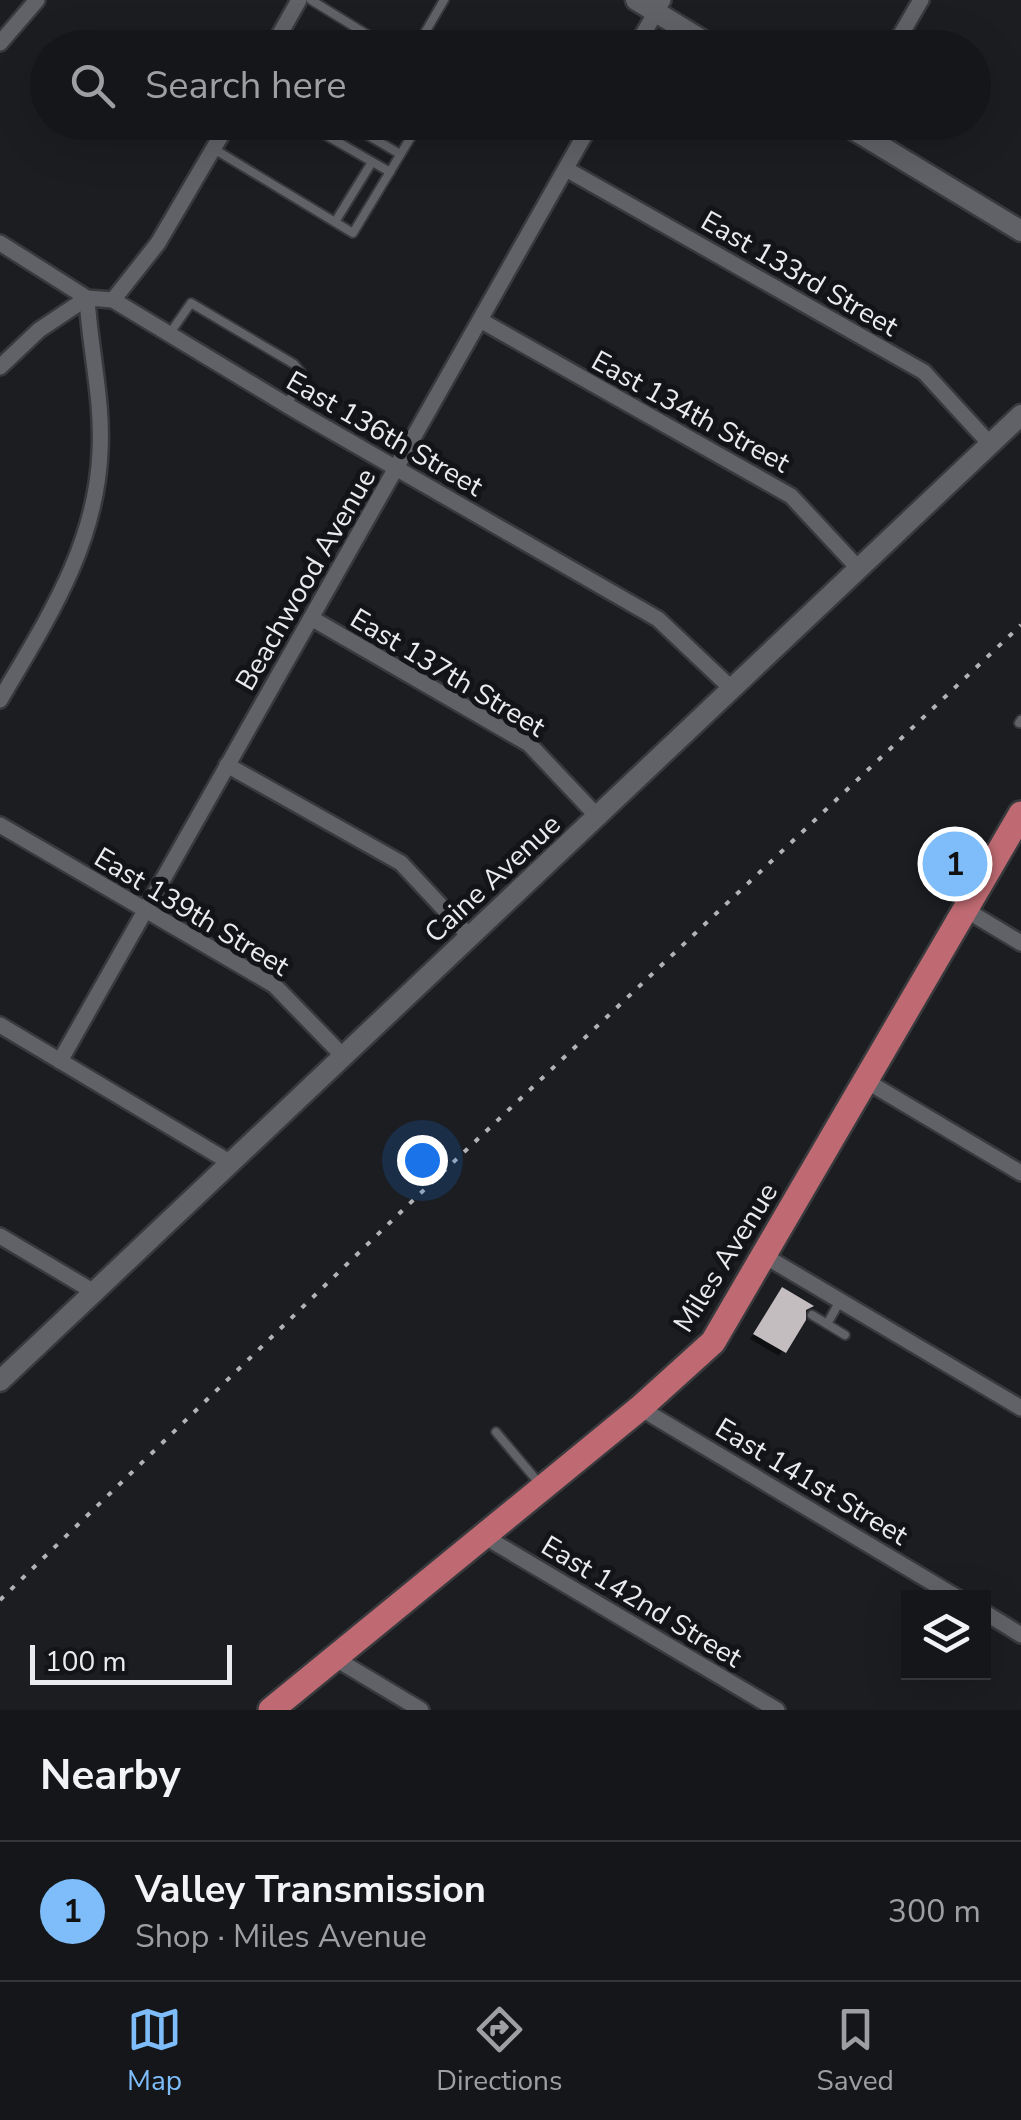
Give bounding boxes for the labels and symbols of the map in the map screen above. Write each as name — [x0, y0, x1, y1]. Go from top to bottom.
street label: East 133rd Street — [694, 202, 905, 346]
street label: East 134th Street — [585, 342, 797, 482]
street label: East 136th Street — [279, 362, 490, 506]
street label: Beachwood Avenue — [227, 461, 385, 698]
street label: East 137th Street — [343, 600, 552, 746]
street label: Caine Avenue — [416, 806, 569, 952]
pin: 1 — [922, 826, 988, 902]
street label: East 139th Street — [87, 839, 296, 985]
your location — [397, 1135, 448, 1186]
street label: Miles Avenue — [665, 1176, 787, 1339]
street label: East 141st Street — [708, 1409, 915, 1554]
street label: East 142nd Street — [534, 1527, 749, 1677]
scale bar — [30, 1640, 232, 1684]

